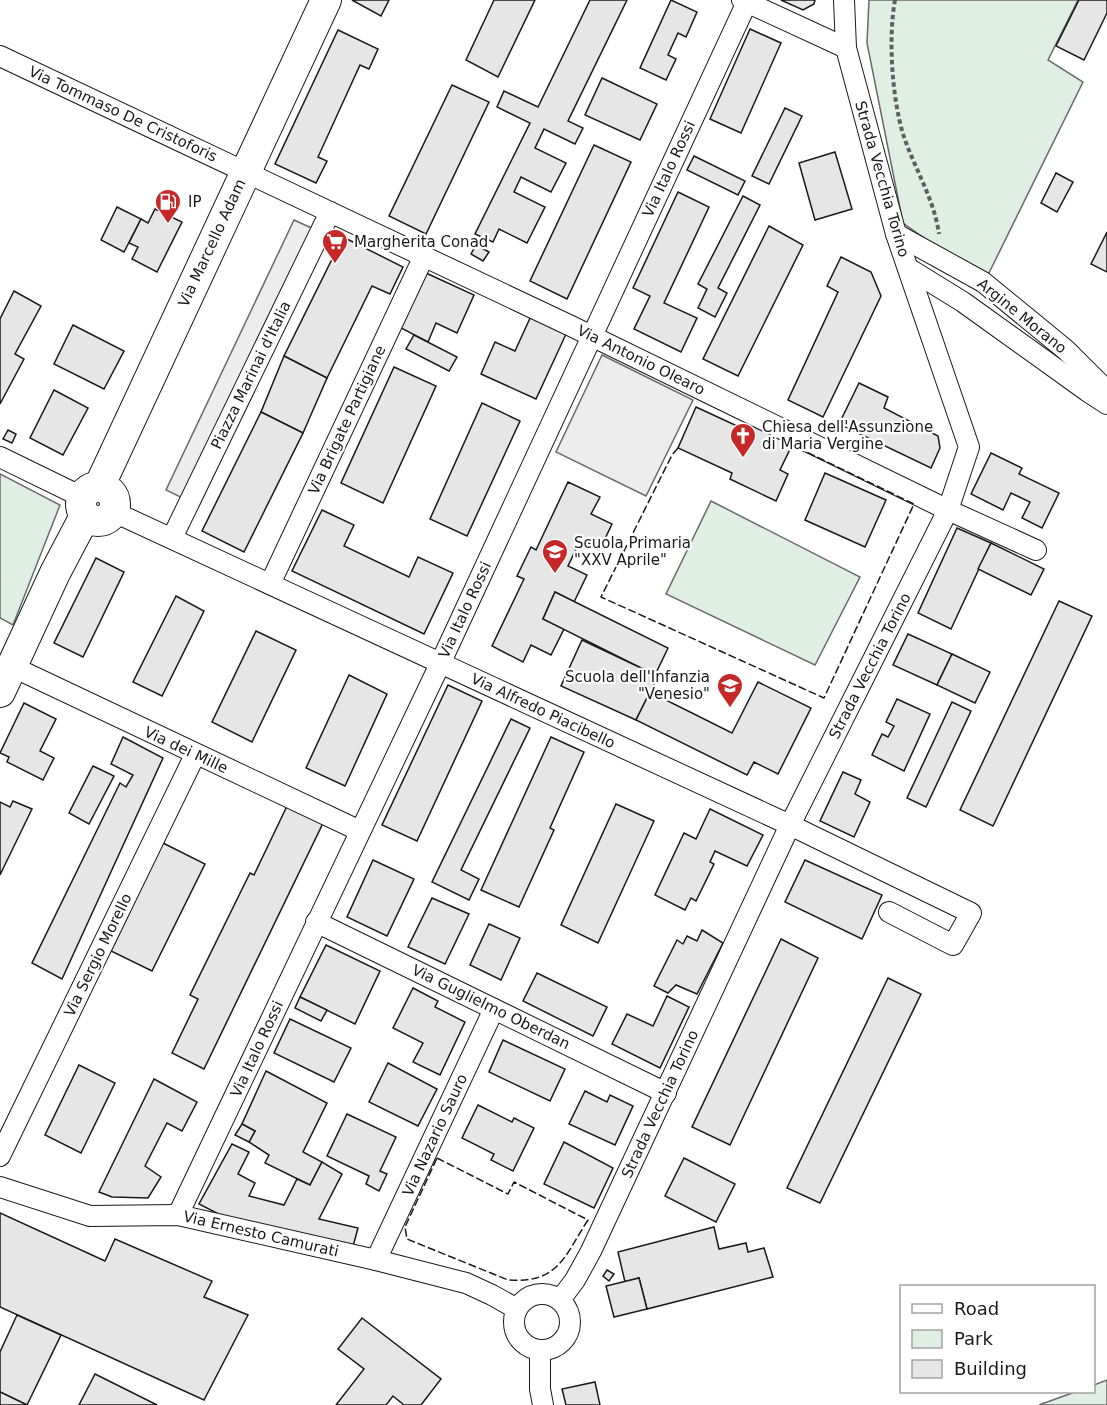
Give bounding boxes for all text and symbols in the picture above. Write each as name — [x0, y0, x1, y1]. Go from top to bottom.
street label: Via Tommaso De Cristoforis — [26, 62, 220, 166]
street label: Strada Vecchia Torino — [851, 99, 913, 259]
street label: Via Italo Rossi — [639, 118, 699, 220]
street label: Via Marcello Adam — [174, 176, 250, 310]
fuel station icon: IP — [153, 187, 183, 225]
place label: IP — [188, 193, 201, 211]
supermarket icon: Margherita Conad — [320, 227, 350, 265]
place label: Margherita Conad — [354, 233, 488, 251]
street label: Argine Morano — [974, 275, 1070, 357]
street label: Piazza Marinai d'Italia — [207, 298, 295, 452]
street label: Via Antonio Olearo — [574, 321, 708, 399]
street label: Via Brigate Partigiane — [304, 342, 390, 498]
place label: Chiesa dell'Assunzione di Maria Vergine — [762, 418, 933, 453]
church icon: Chiesa dell'Assunzione di Maria Vergine — [728, 421, 758, 459]
place label: Scuola Primaria "XXV Aprile" — [574, 534, 691, 569]
school or university icon: Scuola Primaria "XXV Aprile" — [540, 537, 570, 575]
street label: Via Italo Rossi — [435, 559, 495, 661]
street label: Strada Vecchia Torino — [825, 590, 915, 742]
place label: Scuola dell'Infanzia "Venesio" — [565, 668, 710, 703]
street label: Via Alfredo Piacibello — [468, 670, 618, 752]
school or university icon: Scuola dell'Infanzia "Venesio" — [715, 671, 745, 709]
street label: Via dei Mille — [141, 723, 231, 777]
street label: Via Sergio Morello — [60, 890, 136, 1020]
street label: Via Guglielmo Oberdan — [409, 961, 573, 1053]
street label: Via Italo Rossi — [227, 998, 287, 1100]
street label: Strada Vecchia Torino — [618, 1027, 702, 1181]
street label: Via Nazario Sauro — [399, 1071, 471, 1199]
street label: Via Ernesto Camurati — [182, 1207, 340, 1261]
legend — [900, 1285, 1095, 1393]
text: Road — [954, 1298, 999, 1319]
text: Park — [954, 1328, 993, 1349]
text: Building — [954, 1358, 1027, 1379]

